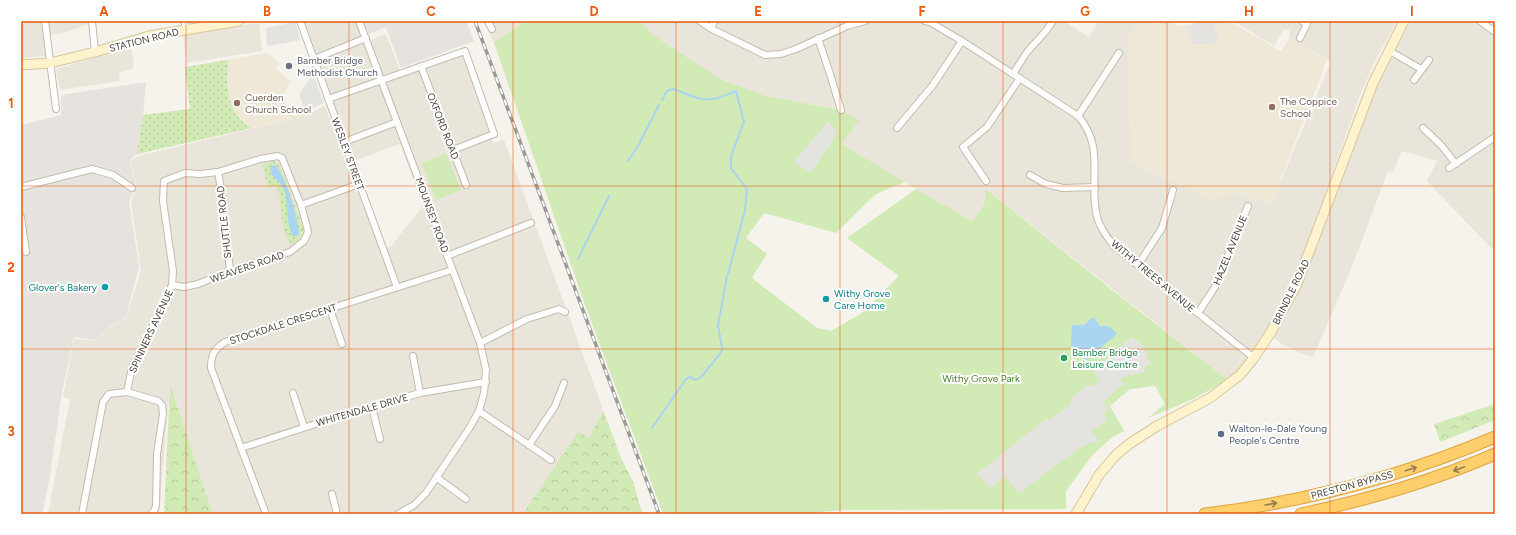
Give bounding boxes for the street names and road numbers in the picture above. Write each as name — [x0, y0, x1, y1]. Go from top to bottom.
street label: STATION ROAD — [108, 25, 180, 55]
street label: OXFORD ROAD — [424, 91, 462, 161]
street label: WESLEY STREET — [329, 116, 367, 193]
street label: MOUNSEY ROAD — [412, 176, 452, 255]
street label: SHUTTLE ROAD — [214, 185, 234, 259]
street label: HAZEL AVENUE — [1210, 213, 1250, 287]
street label: WITHY TREES AVENUE — [1108, 237, 1198, 315]
street label: WEAVERS ROAD — [208, 248, 286, 286]
street label: BRINDLE ROAD — [1270, 257, 1312, 327]
street label: SPINNERS AVENUE — [126, 287, 176, 375]
street label: STOCKDALE CRESCENT — [228, 300, 339, 347]
street label: WHITENDALE DRIVE — [315, 391, 409, 429]
street label: PRESTON BYPASS — [1309, 468, 1395, 502]

